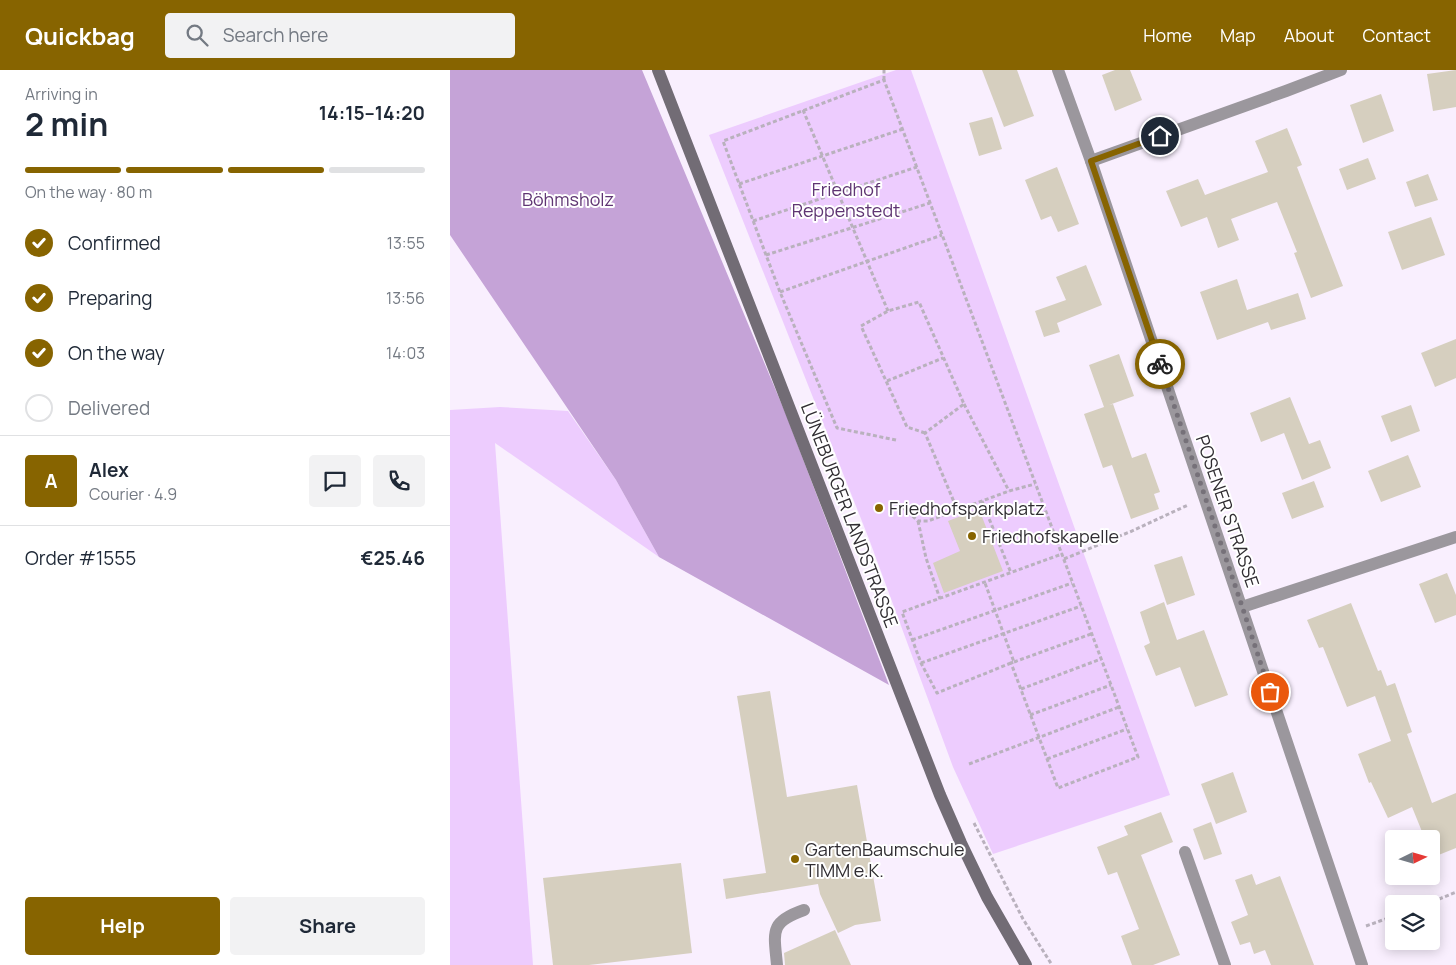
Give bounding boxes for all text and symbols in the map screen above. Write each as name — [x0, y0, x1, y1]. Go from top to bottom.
search box — [165, 13, 515, 58]
text: Quickbag — [25, 19, 135, 52]
icon: search — [183, 21, 211, 49]
text: Search here — [223, 22, 328, 48]
text: Home — [1143, 23, 1192, 47]
text: Map — [1220, 23, 1256, 47]
text: About — [1284, 23, 1334, 47]
text: Contact — [1362, 23, 1431, 47]
text: Arriving in — [25, 83, 98, 105]
text: 14:15–14:20 — [319, 100, 425, 126]
text: 2 min — [25, 102, 108, 146]
pin — [1139, 115, 1181, 157]
icon: home — [1146, 122, 1174, 150]
park label: Friedhof Reppenstedt — [792, 177, 900, 222]
text: On the way · 80 m — [25, 181, 152, 203]
park label: Böhmsholz — [522, 187, 614, 211]
icon: check — [25, 229, 53, 257]
text: Confirmed — [68, 230, 161, 256]
text: 13:55 — [387, 232, 425, 254]
icon: check — [25, 284, 53, 312]
text: Preparing — [68, 285, 153, 311]
text: 13:56 — [386, 287, 425, 309]
icon: check — [25, 339, 53, 367]
courier — [1135, 339, 1185, 389]
text: On the way — [68, 340, 165, 366]
text: 14:03 — [386, 342, 425, 364]
icon: bike — [1146, 350, 1174, 378]
text: Delivered — [68, 395, 150, 421]
street label: LÜNEBURGER LANDSTRASSE — [796, 399, 904, 631]
street label: POSENER STRASSE — [1191, 432, 1265, 590]
button: chat — [309, 455, 361, 507]
button: phone — [373, 455, 425, 507]
text: Alex — [89, 457, 129, 483]
text: A — [45, 468, 57, 494]
text: Courier · 4.9 — [89, 483, 177, 505]
place label: Friedhofsparkplatz — [889, 496, 1045, 520]
marker: Friedhofsparkplatz — [873, 502, 885, 514]
place label: Friedhofskapelle — [982, 524, 1119, 548]
marker: Friedhofskapelle — [966, 530, 978, 542]
text: Order #1555 — [25, 545, 136, 571]
text: €25.46 — [360, 545, 425, 571]
pin — [1249, 671, 1291, 713]
icon: bag — [1256, 678, 1284, 706]
north arrow — [1385, 830, 1440, 885]
map controls — [1385, 830, 1440, 950]
place label: GartenBaumschule TIMM e.K. — [805, 837, 964, 882]
marker: GartenBaumschule TIMM e.K. — [789, 853, 801, 865]
button: layers — [1385, 895, 1440, 950]
button: Help — [25, 897, 220, 955]
button: Share — [230, 897, 425, 955]

